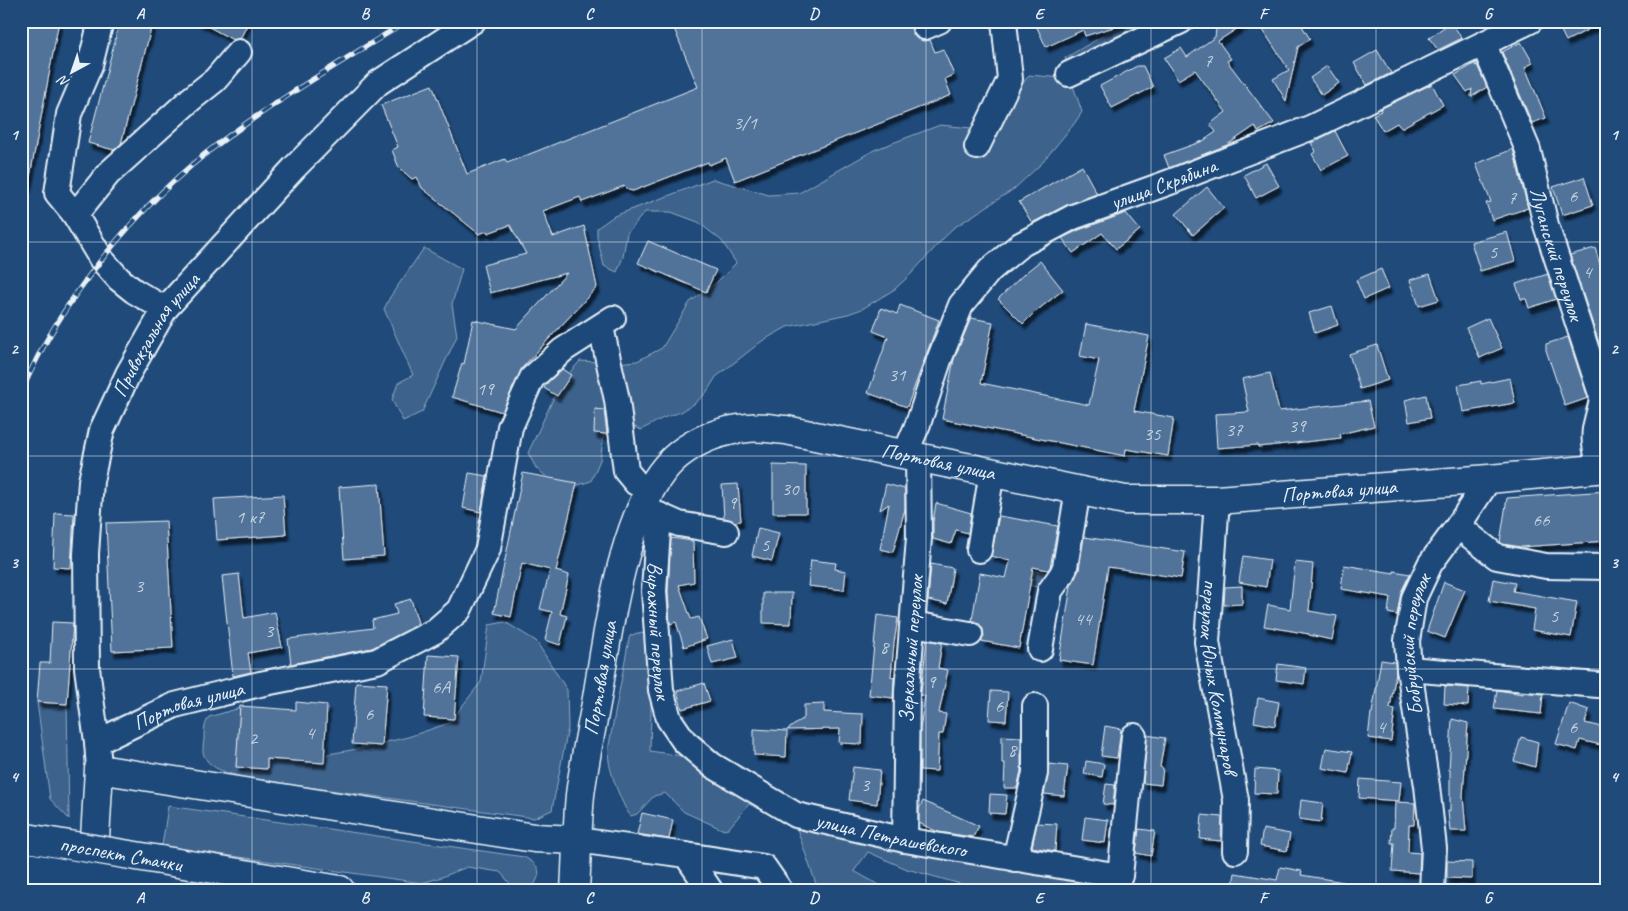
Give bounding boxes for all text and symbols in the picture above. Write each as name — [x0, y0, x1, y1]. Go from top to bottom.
text: A — [136, 4, 146, 24]
text: B — [361, 4, 371, 24]
text: C — [585, 4, 595, 24]
text: D — [809, 4, 820, 24]
text: E — [1035, 4, 1046, 24]
text: F — [1259, 4, 1270, 24]
text: G — [1484, 4, 1494, 24]
north arrow — [48, 48, 98, 98]
house number: 7 — [1204, 49, 1214, 73]
text: N — [53, 71, 73, 91]
house number: 3/1 — [733, 111, 758, 135]
text: 1 — [10, 125, 19, 145]
text: 1 — [1610, 125, 1619, 145]
street label: улица Скрябина — [1105, 151, 1222, 216]
house number: 6 — [1569, 184, 1579, 208]
street label: Луганский переулок — [1525, 185, 1590, 326]
house number: 7 — [1508, 186, 1518, 210]
house number: 5 — [1489, 240, 1499, 264]
house number: 4 — [1583, 260, 1594, 284]
street label: Привокзальная улица — [106, 266, 206, 401]
text: 2 — [10, 339, 19, 359]
text: 2 — [1610, 339, 1619, 359]
house number: 31 — [888, 363, 907, 387]
house number: 19 — [476, 377, 495, 401]
house number: 39 — [1288, 414, 1307, 438]
house number: 37 — [1225, 418, 1244, 442]
house number: 35 — [1143, 422, 1162, 446]
street label: Портовая улица — [879, 437, 999, 486]
street label: Портовая улица — [1281, 473, 1399, 508]
house number: 30 — [781, 477, 800, 501]
house number: 9 — [728, 491, 738, 515]
house number: 1 к7 — [236, 505, 266, 529]
house number: 66 — [1532, 508, 1551, 532]
house number: 5 — [761, 533, 771, 557]
text: 3 — [10, 553, 19, 573]
text: 3 — [1610, 553, 1619, 573]
street label: Виражный переулок — [641, 561, 677, 705]
street label: Бобруйский переулок — [1394, 568, 1438, 717]
street label: Зеркальный переулок — [894, 572, 929, 723]
house number: 3 — [135, 574, 145, 598]
street label: переулок Юных Коммунаров — [1194, 579, 1245, 781]
house number: 5 — [1550, 604, 1560, 628]
house number: 44 — [1074, 607, 1094, 631]
street label: Портовая улица — [577, 617, 623, 737]
house number: 3 — [265, 619, 275, 643]
house number: 8 — [880, 635, 891, 659]
house number: 9 — [927, 670, 937, 694]
street label: Портовая улица — [129, 675, 248, 736]
house number: 6А — [432, 675, 452, 699]
house number: 6 — [995, 694, 1005, 718]
house number: 6 — [365, 702, 375, 726]
house number: 4 — [1377, 715, 1388, 739]
house number: 6 — [1569, 715, 1579, 739]
house number: 4 — [306, 721, 317, 745]
house number: 2 — [249, 726, 259, 750]
house number: 8 — [1008, 738, 1019, 762]
text: 4 — [10, 767, 19, 787]
text: 4 — [1610, 767, 1619, 787]
house number: 3 — [861, 773, 871, 797]
street label: улица Петрашевского — [811, 807, 971, 863]
street label: проспект Стачки — [58, 830, 185, 878]
text: A — [136, 888, 146, 908]
text: B — [361, 888, 371, 908]
text: C — [585, 888, 595, 908]
text: D — [809, 888, 820, 908]
text: E — [1035, 888, 1046, 908]
text: F — [1259, 888, 1270, 908]
text: G — [1484, 888, 1494, 908]

